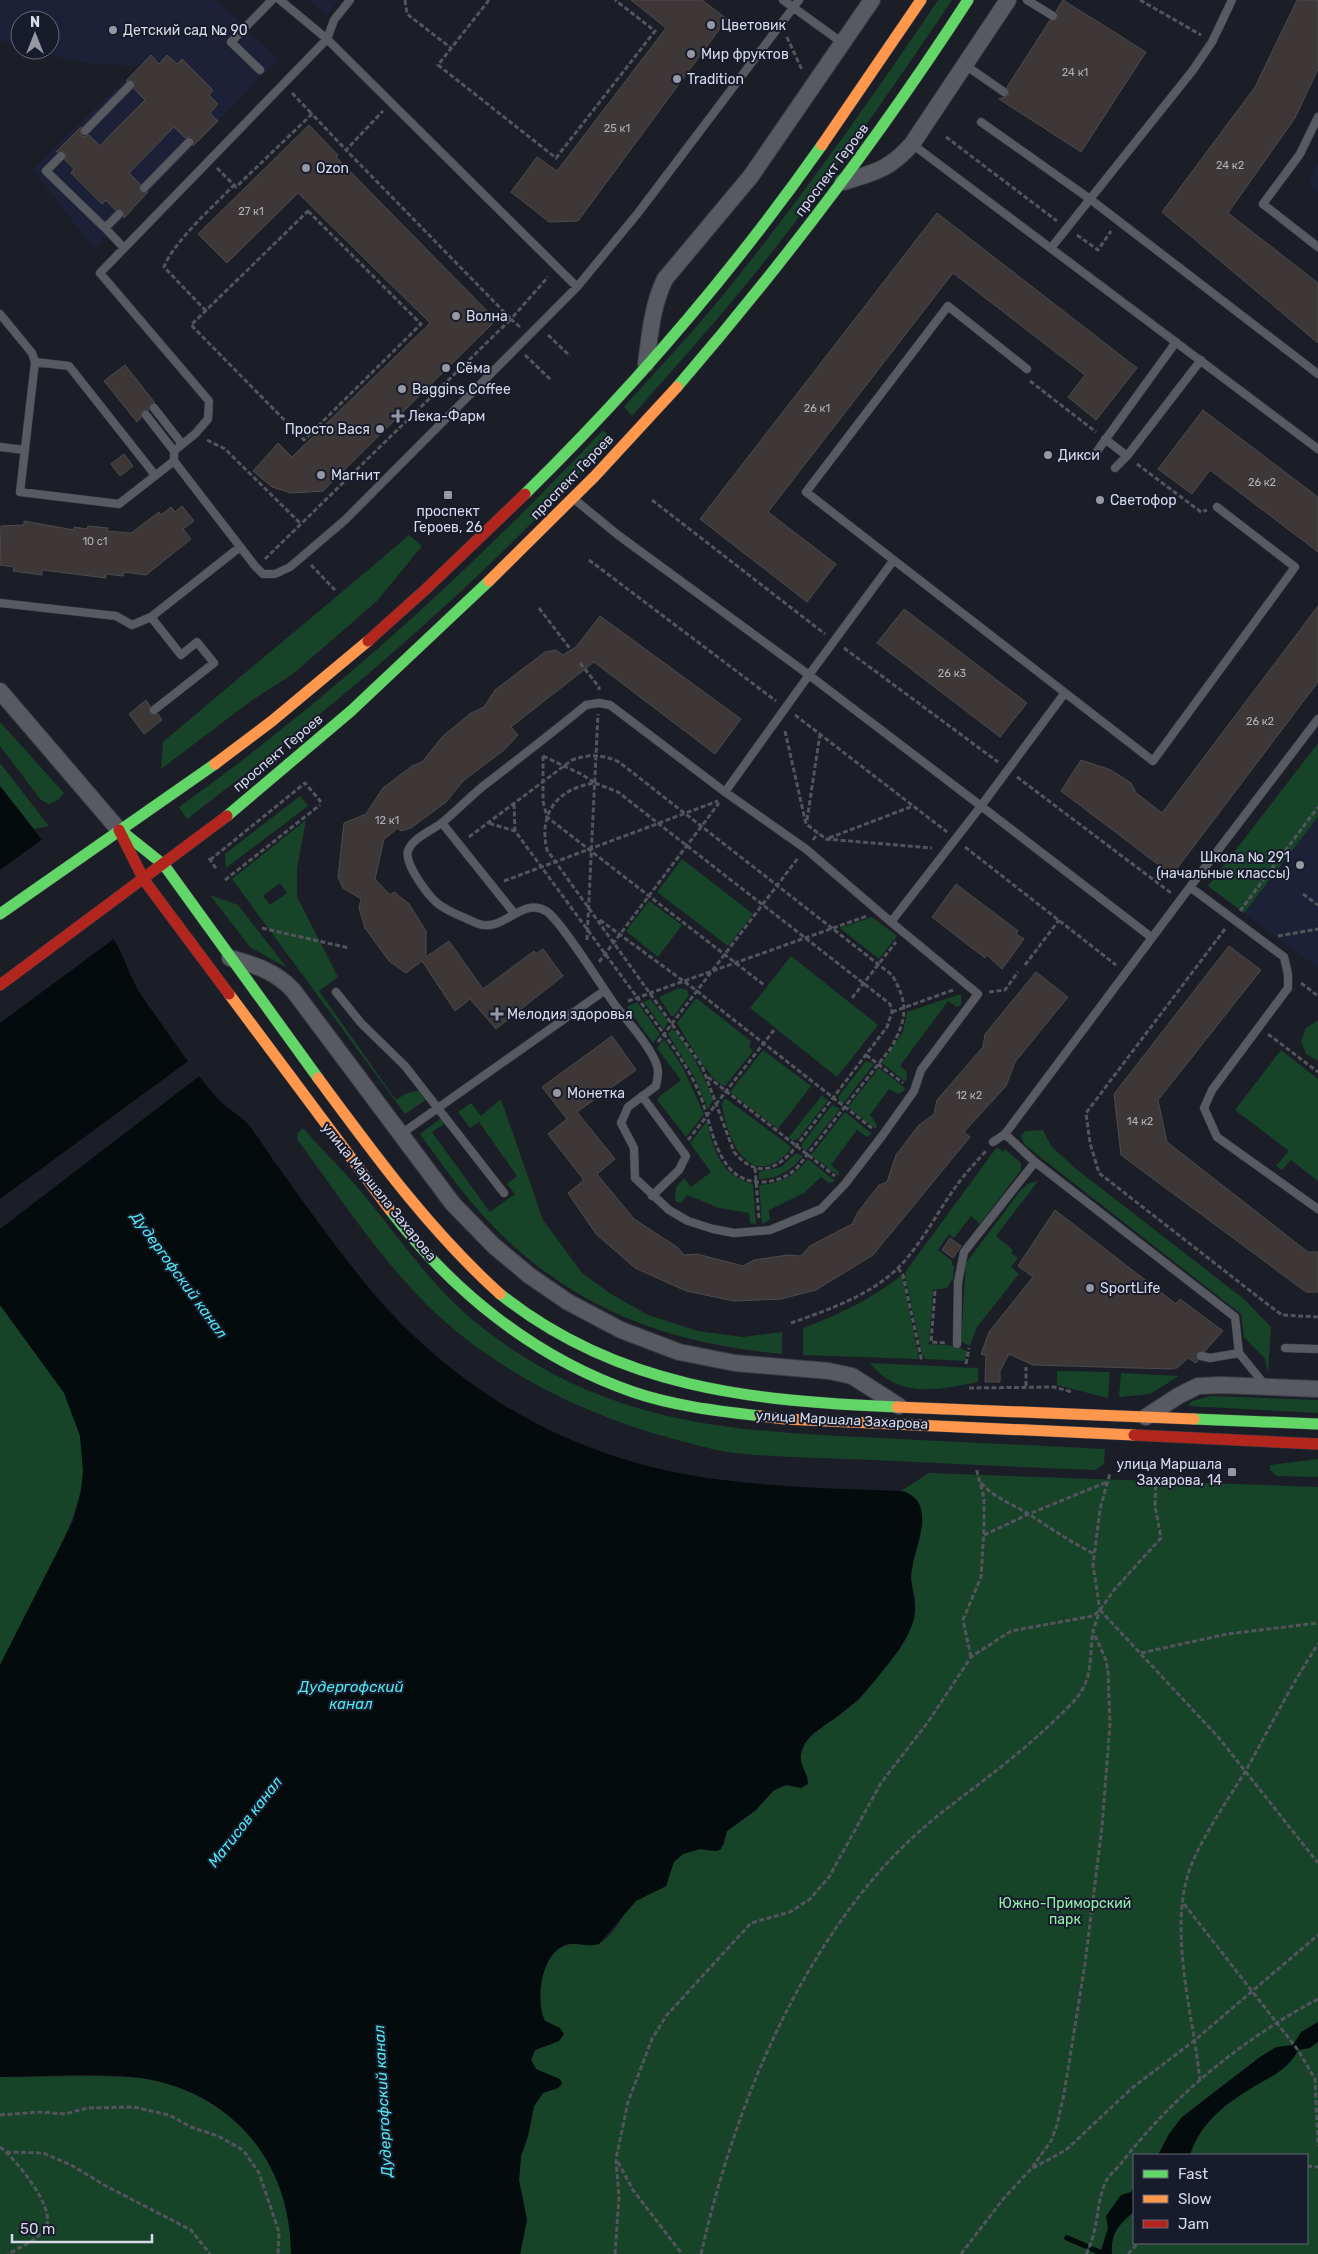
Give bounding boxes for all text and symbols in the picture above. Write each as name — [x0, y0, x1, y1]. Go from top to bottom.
north arrow — [10, 10, 60, 60]
text: N — [30, 14, 40, 31]
place label: Цветовик — [721, 17, 787, 34]
marker: Цветовик — [705, 19, 717, 31]
place label: Детский сад № 90 — [123, 22, 248, 39]
marker: Детский сад № 90 — [107, 24, 119, 36]
place label: Мир фруктов — [701, 46, 789, 63]
marker: Мир фруктов — [685, 48, 697, 60]
house number: 24 к1 — [1062, 66, 1088, 79]
place label: Tradition — [687, 71, 744, 88]
marker: Tradition — [671, 73, 683, 85]
street label: проспект Героев — [791, 120, 873, 220]
house number: 25 к1 — [604, 122, 630, 135]
house number: 24 к2 — [1216, 159, 1244, 172]
place label: Ozon — [316, 160, 349, 177]
marker: Ozon — [300, 162, 312, 174]
house number: 27 к1 — [238, 205, 264, 218]
place label: Волна — [466, 308, 508, 325]
marker: Волна — [450, 310, 462, 322]
place label: Сёма — [456, 360, 490, 377]
marker: Сёма — [440, 362, 452, 374]
place label: Baggins Coffee — [412, 381, 511, 398]
marker: Baggins Coffee — [396, 383, 408, 395]
house number: 26 к1 — [804, 402, 830, 415]
place label: Лека-Фарм — [408, 408, 485, 425]
marker: Лека-Фарм — [392, 410, 404, 422]
place label: Просто Вася — [285, 421, 370, 438]
marker: Просто Вася — [374, 423, 386, 435]
street label: проспект Героев — [527, 431, 617, 523]
place label: Дикси — [1058, 447, 1100, 464]
marker: Дикси — [1042, 449, 1054, 461]
place label: Магнит — [331, 467, 380, 484]
marker: Магнит — [315, 469, 327, 481]
house number: 26 к2 — [1248, 476, 1276, 489]
marker: проспект Героев, 26 — [442, 489, 454, 501]
place label: Светофор — [1110, 492, 1177, 509]
marker: Светофор — [1094, 494, 1106, 506]
place label: проспект Героев, 26 — [413, 503, 483, 536]
house number: 10 с1 — [82, 535, 108, 548]
house number: 26 к3 — [938, 667, 967, 680]
street label: проспект Героев — [230, 710, 327, 796]
house number: 26 к2 — [1246, 715, 1274, 728]
house number: 12 к1 — [375, 814, 399, 827]
place label: Школа № 291 (начальные классы) — [1156, 849, 1290, 882]
marker: Школа № 291 (начальные классы) — [1294, 859, 1306, 871]
place label: Мелодия здоровья — [507, 1006, 633, 1023]
marker: Мелодия здоровья — [491, 1008, 503, 1020]
place label: Монетка — [567, 1085, 625, 1102]
marker: Монетка — [551, 1087, 563, 1099]
house number: 12 к2 — [956, 1089, 982, 1102]
house number: 14 к2 — [1127, 1115, 1153, 1128]
street label: улица Маршала Захарова — [318, 1120, 440, 1264]
water label: Дудергофский канал — [126, 1207, 231, 1342]
place label: SportLife — [1100, 1280, 1160, 1297]
marker: SportLife — [1084, 1282, 1096, 1294]
street label: улица Маршала Захарова — [755, 1407, 929, 1433]
place label: улица Маршала Захарова, 14 — [1117, 1456, 1222, 1489]
marker: улица Маршала Захарова, 14 — [1226, 1466, 1238, 1478]
water label: Дудергофский канал — [297, 1678, 404, 1713]
water label: Матисов канал — [204, 1773, 286, 1871]
park label: Южно-Приморский парк — [999, 1895, 1131, 1928]
water label: Дудергофский канал — [370, 2024, 396, 2178]
legend — [1133, 2154, 1308, 2244]
text: Fast — [1178, 2165, 1208, 2183]
text: Slow — [1178, 2190, 1211, 2208]
scale bar — [12, 2212, 152, 2244]
text: Jam — [1178, 2215, 1209, 2233]
text: 50 m — [20, 2220, 55, 2238]

